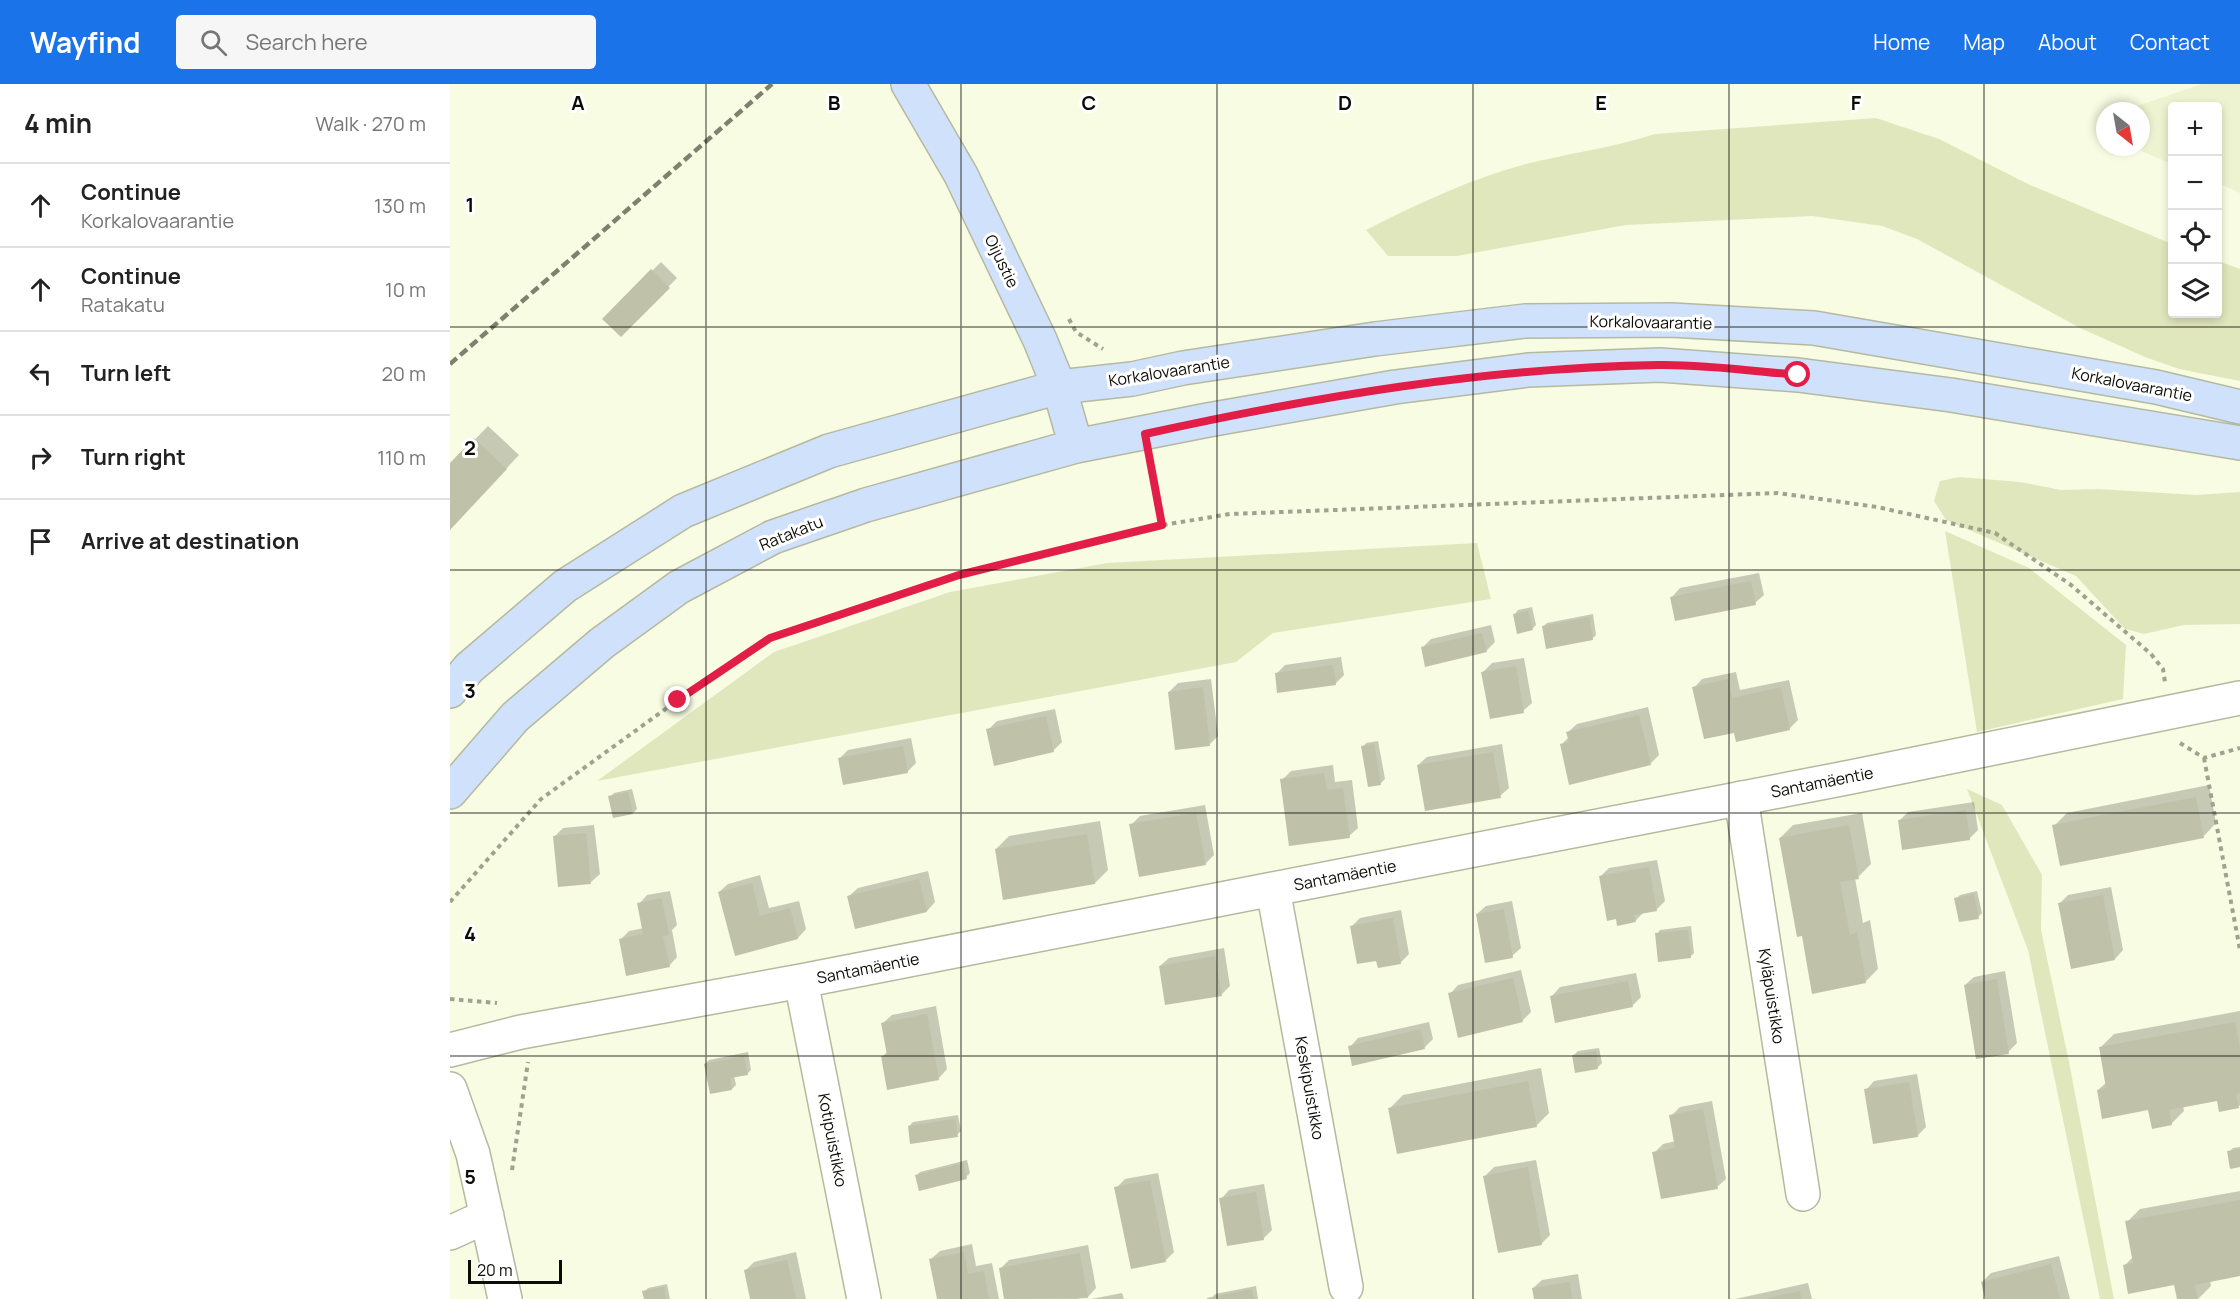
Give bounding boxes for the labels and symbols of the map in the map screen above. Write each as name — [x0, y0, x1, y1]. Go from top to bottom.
text: A — [571, 89, 585, 116]
text: B — [828, 89, 841, 116]
text: C — [1082, 89, 1096, 116]
text: D — [1338, 89, 1352, 116]
text: E — [1595, 89, 1607, 116]
text: F — [1851, 89, 1862, 116]
north arrow — [2096, 102, 2150, 156]
text: 1 — [466, 191, 474, 218]
street label: Oijustie — [980, 231, 1024, 291]
street label: Korkalovaarantie — [1590, 310, 1712, 334]
street label: Korkalovaarantie — [1107, 351, 1231, 391]
route start — [1784, 361, 1810, 387]
street label: Korkalovaarantie — [2070, 362, 2194, 406]
text: 2 — [464, 434, 476, 461]
street label: Ratakatu — [756, 510, 826, 556]
text: 3 — [464, 677, 476, 704]
route end — [664, 686, 690, 712]
street label: Santamäentie — [1769, 761, 1875, 803]
street label: Santamäentie — [1292, 854, 1398, 896]
text: 4 — [464, 920, 476, 947]
street label: Santamäentie — [815, 947, 921, 989]
street label: Kyläpuistikko — [1754, 947, 1790, 1045]
street label: Keskipuistikko — [1290, 1035, 1330, 1141]
street label: Kotipuistikko — [813, 1091, 853, 1189]
text: 5 — [464, 1163, 476, 1190]
scale bar — [468, 1257, 562, 1284]

